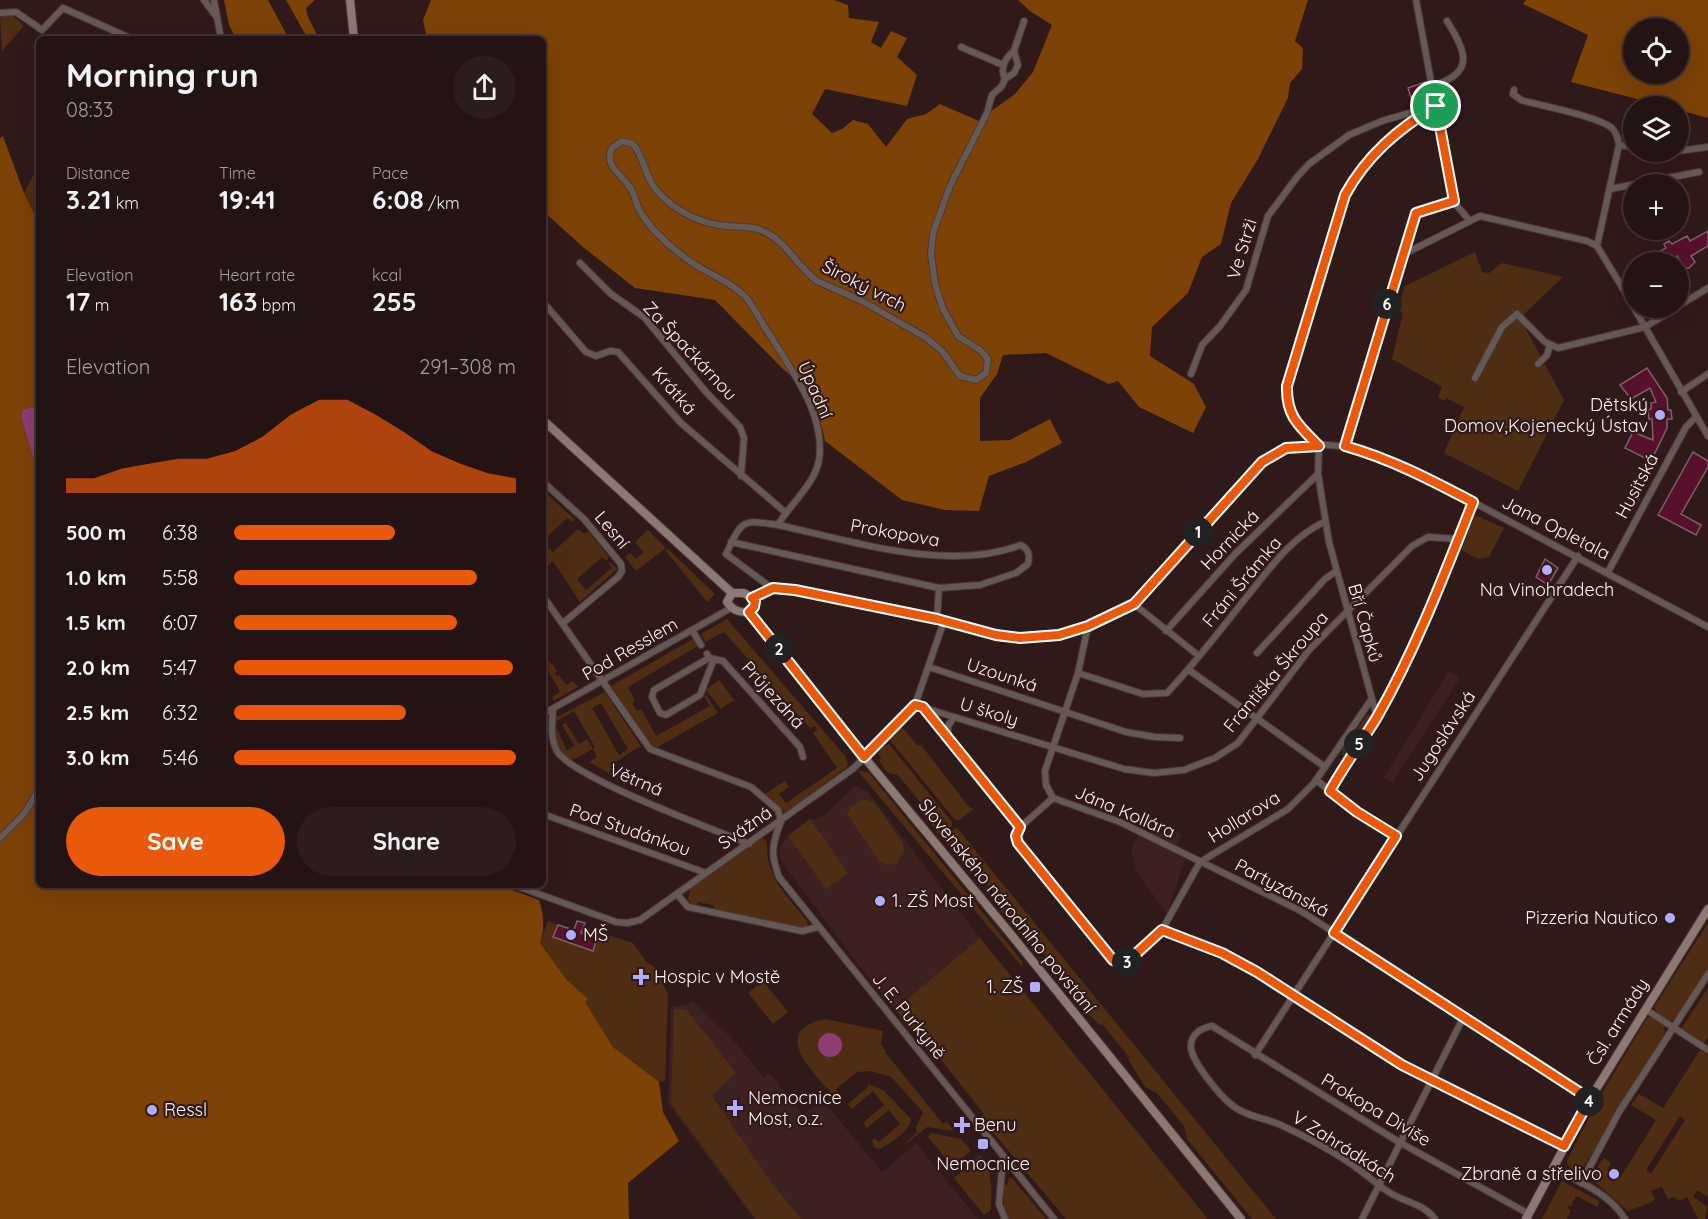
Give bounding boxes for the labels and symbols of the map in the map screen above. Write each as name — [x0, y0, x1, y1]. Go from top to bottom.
pin — [1410, 80, 1461, 131]
street label: Ve Strži — [1221, 216, 1262, 282]
street label: Široký vrch — [818, 254, 910, 317]
pin: 6 — [1372, 289, 1402, 319]
street label: Za Špačkárnou — [638, 296, 742, 405]
street label: Úpadní — [793, 358, 838, 422]
street label: Krátká — [647, 362, 701, 419]
place label: Dětský Domov,Kojenecký Ústav — [1444, 393, 1648, 437]
marker: Dětský Domov,Kojenecký Ústav — [1653, 408, 1667, 422]
street label: Husitská — [1610, 449, 1663, 522]
street label: Jana Opletala — [1498, 490, 1614, 565]
street label: Hornická — [1195, 505, 1264, 575]
street label: Lesní — [590, 506, 635, 553]
street label: Prokopova — [849, 513, 942, 552]
pin: 1 — [1183, 517, 1213, 547]
street label: Fráni Šrámka — [1197, 532, 1286, 632]
marker: Na Vinohradech — [1540, 563, 1554, 577]
place label: Na Vinohradech — [1480, 578, 1614, 601]
street label: Bří Čapků — [1343, 581, 1388, 665]
street label: Františka Škroupa — [1218, 606, 1333, 737]
street label: Pod Resslem — [578, 612, 682, 685]
pin: 2 — [764, 634, 794, 664]
street label: Uzounká — [964, 652, 1041, 697]
street label: Průjezdná — [737, 656, 810, 733]
street label: Jugoslávská — [1405, 686, 1480, 785]
street label: U školy — [957, 692, 1021, 731]
pin: 5 — [1344, 729, 1374, 759]
street label: Větrná — [606, 758, 666, 801]
street label: Jána Kollára — [1072, 780, 1179, 843]
street label: Hollarova — [1203, 785, 1284, 848]
street label: Slovenského národního povstání — [914, 794, 1101, 1018]
street label: Pod Studánkou — [567, 798, 694, 861]
street label: Svážná — [713, 801, 776, 854]
street label: Partyzánská — [1231, 853, 1333, 922]
place label: 1. ZŠ Most — [892, 889, 974, 912]
marker: 1. ZŠ Most — [873, 894, 887, 908]
place label: Pizzeria Nautico — [1525, 906, 1658, 929]
marker: Pizzeria Nautico — [1663, 911, 1677, 925]
place label: MŠ — [583, 923, 608, 946]
marker: MŠ — [564, 928, 578, 942]
pin: 3 — [1112, 947, 1142, 977]
place label: Hospic v Mostě — [654, 965, 780, 988]
marker: Hospic v Mostě — [632, 968, 650, 986]
street label: J. E. Purkyně — [867, 968, 951, 1064]
street label: Čsl. armády — [1582, 974, 1654, 1070]
place label: 1. ZŠ — [986, 975, 1023, 998]
marker: 1. ZŠ — [1028, 980, 1042, 994]
street label: Prokopa Diviše — [1317, 1068, 1435, 1151]
place label: Nemocnice Most, o.z. — [748, 1086, 842, 1130]
pin: 4 — [1574, 1086, 1604, 1116]
place label: Ressl — [164, 1098, 207, 1121]
marker: Nemocnice Most, o.z. — [726, 1099, 744, 1117]
marker: Ressl — [145, 1103, 159, 1117]
street label: V Zahrádkách — [1288, 1106, 1400, 1188]
place label: Benu — [974, 1113, 1017, 1136]
marker: Benu — [955, 1118, 969, 1132]
marker: Nemocnice — [976, 1137, 990, 1151]
place label: Nemocnice — [936, 1152, 1030, 1175]
place label: Zbraně a střelivo — [1461, 1162, 1602, 1185]
marker: Zbraně a střelivo — [1607, 1167, 1621, 1181]

